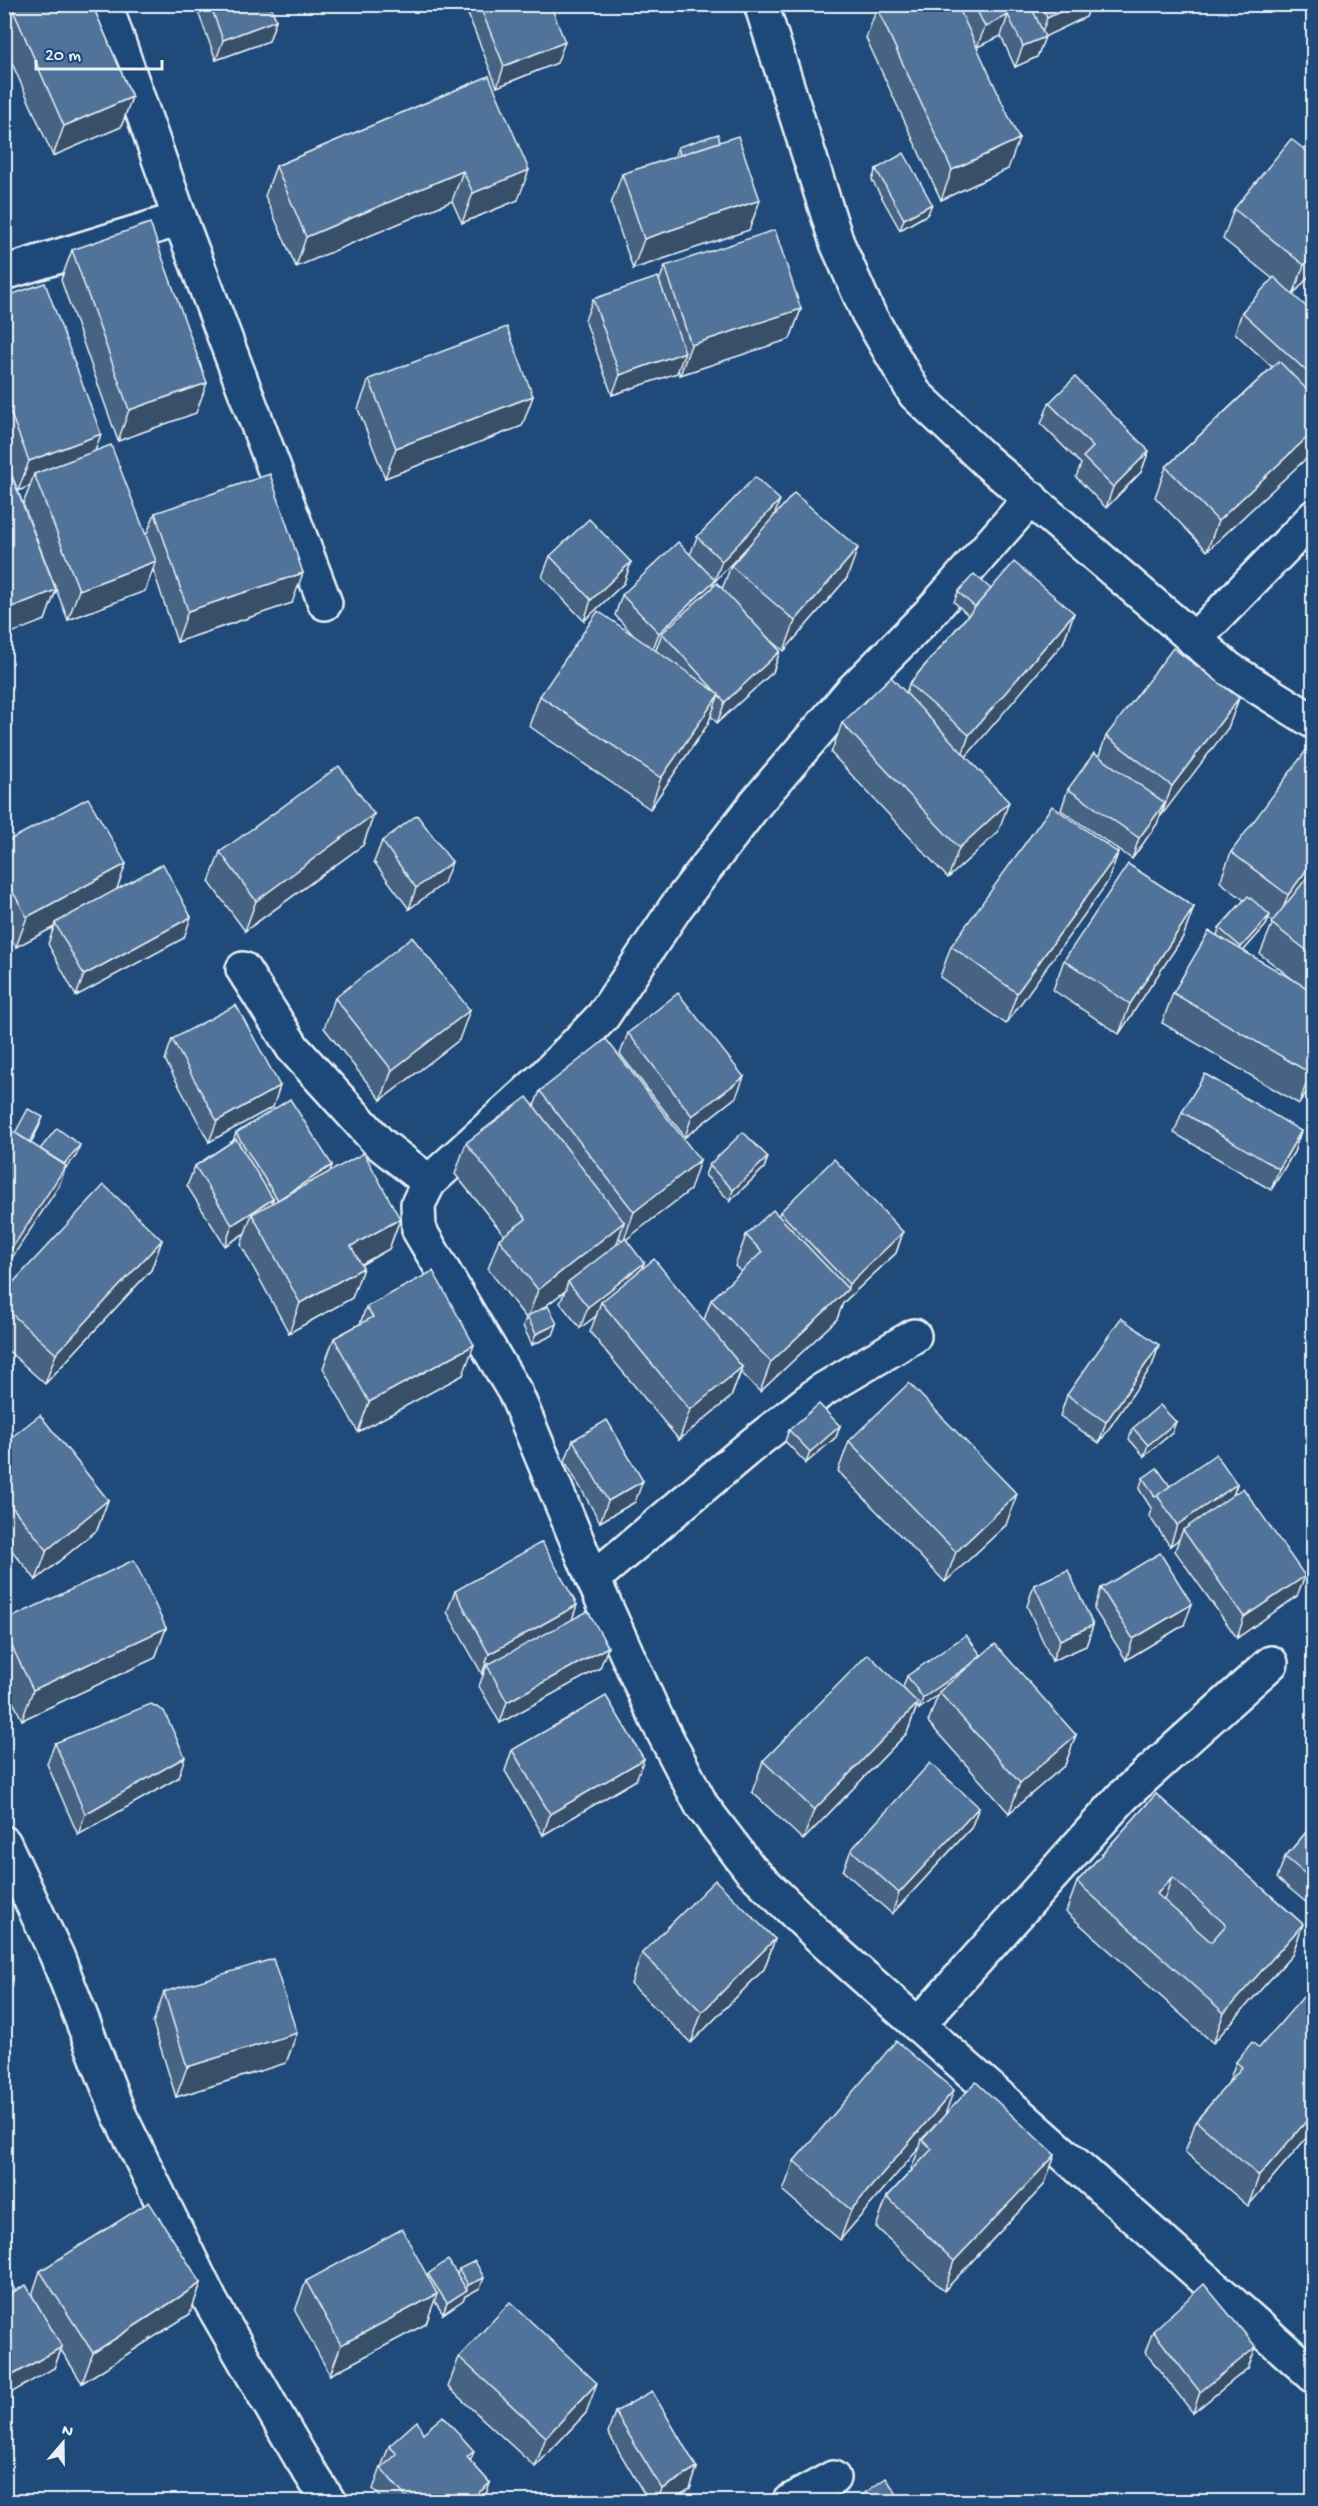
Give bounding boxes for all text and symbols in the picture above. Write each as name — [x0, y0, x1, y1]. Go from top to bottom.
scale bar — [36, 33, 162, 71]
text: 20 m — [45, 46, 81, 67]
north arrow — [33, 2413, 93, 2473]
text: N — [59, 2421, 76, 2443]

